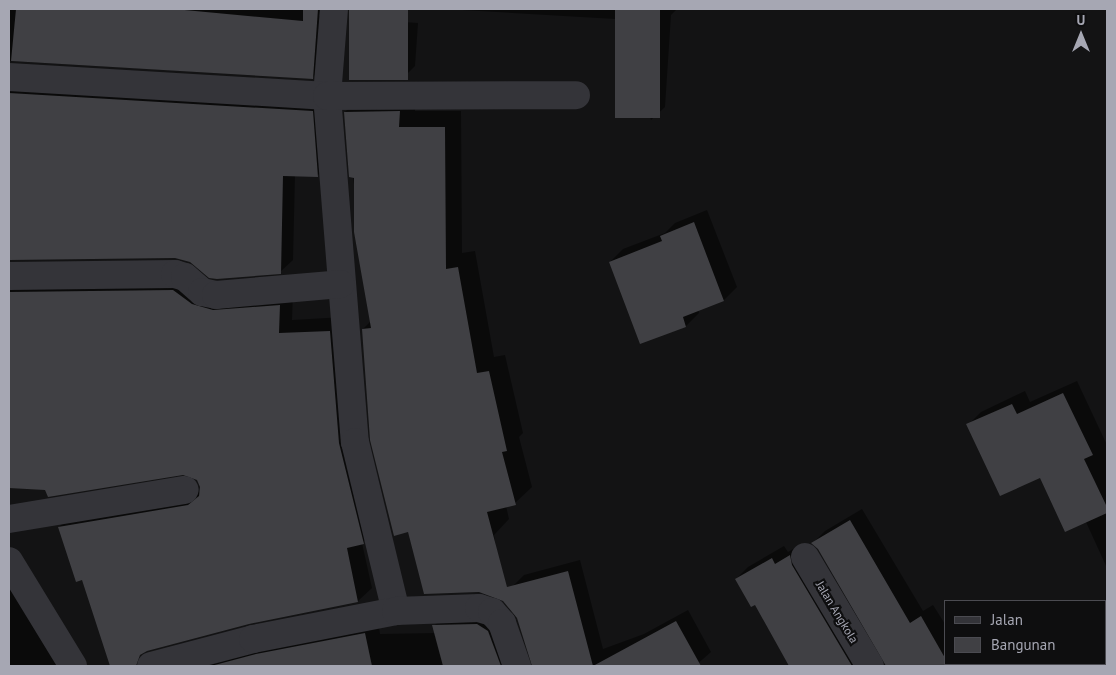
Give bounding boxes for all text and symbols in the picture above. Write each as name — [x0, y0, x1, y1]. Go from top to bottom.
north arrow — [1056, 10, 1106, 60]
text: U — [1077, 11, 1085, 29]
street label: Jalan Angkola — [813, 578, 861, 646]
legend — [944, 600, 1106, 665]
text: Jalan — [991, 610, 1023, 629]
text: Bangunan — [991, 635, 1055, 654]

